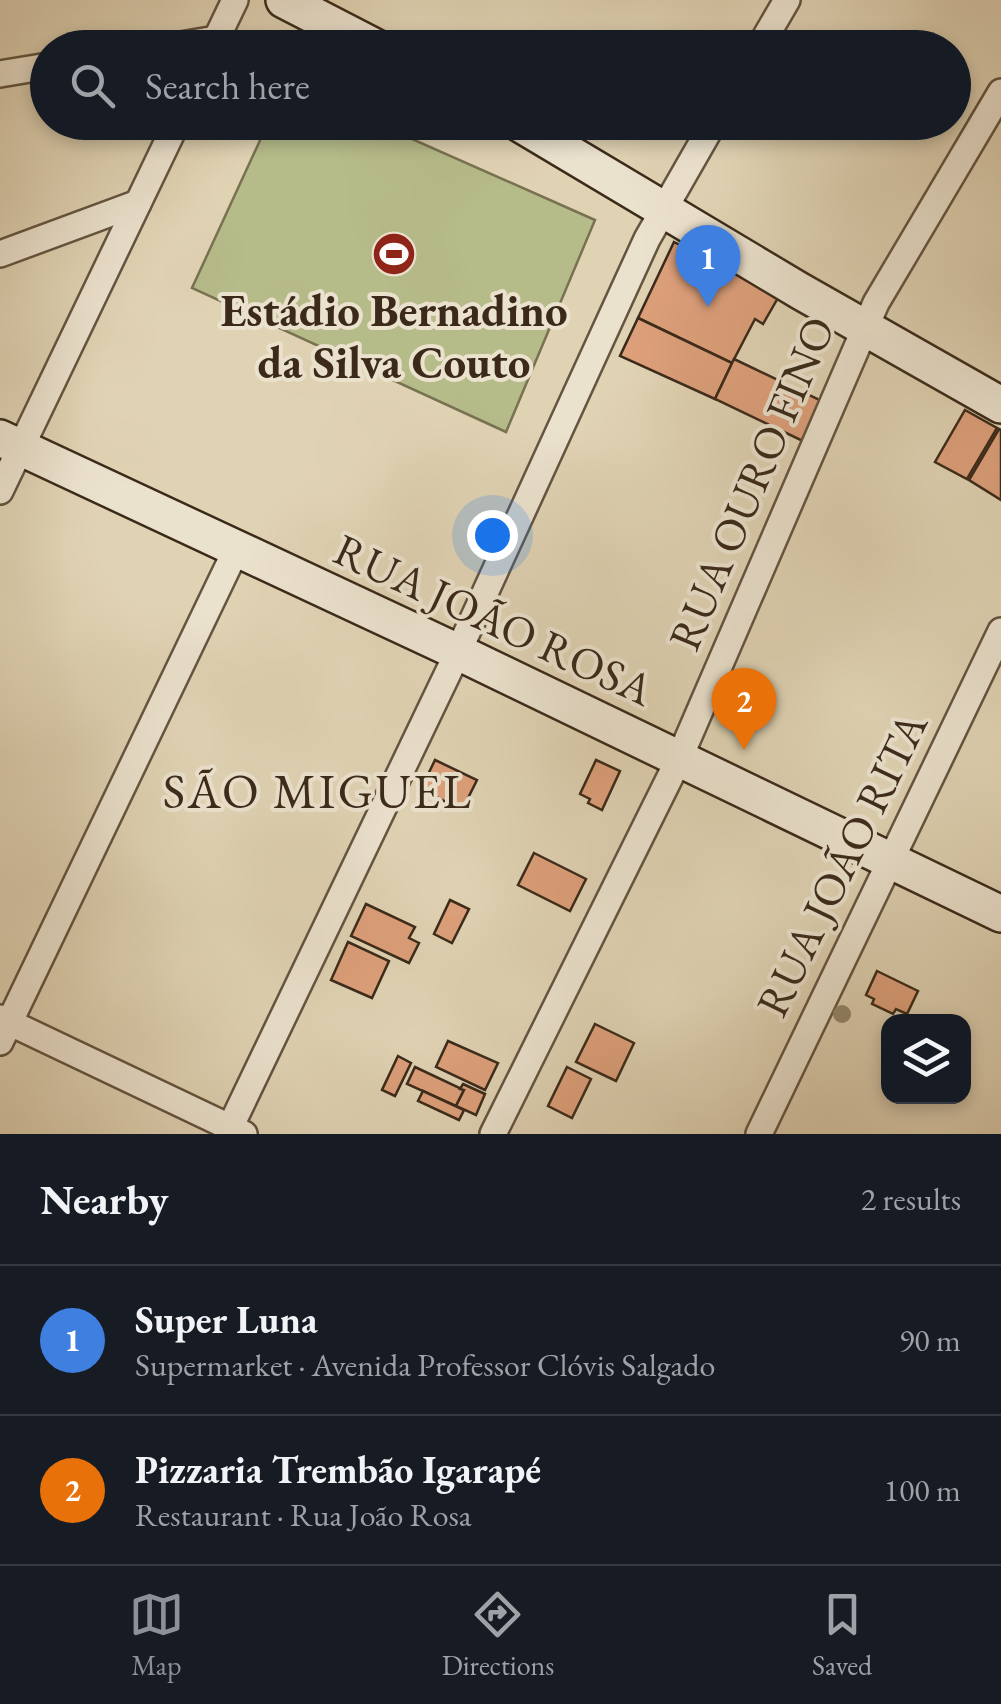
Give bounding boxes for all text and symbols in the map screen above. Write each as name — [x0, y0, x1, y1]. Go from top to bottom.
search box — [30, 30, 971, 140]
icon: search — [65, 58, 120, 113]
text: Search here — [145, 61, 310, 110]
pin: 1 — [676, 224, 740, 307]
sports icon: Estádio Bernadino da Silva Couto — [371, 231, 417, 277]
place label: Estádio Bernadino da Silva Couto — [220, 281, 568, 391]
street label: RUA OURO FINO — [655, 307, 847, 659]
your location — [467, 510, 518, 561]
street label: RUA JOÃO ROSA — [325, 520, 664, 719]
pin: 2 — [712, 668, 776, 750]
street label: RUA JOÃO RITA — [742, 701, 940, 1026]
district label: SÃO MIGUEL — [163, 760, 473, 822]
map controls — [881, 1014, 971, 1104]
button: layers — [881, 1014, 971, 1104]
text: Nearby — [40, 1172, 169, 1227]
text: 2 results — [861, 1178, 961, 1220]
text: Super Luna — [135, 1295, 318, 1344]
text: 1 — [64, 1319, 81, 1361]
text: 90 m — [899, 1319, 961, 1361]
text: Supermarket · Avenida Professor Clóvis Salgado — [135, 1344, 715, 1386]
text: Pizzaria Trembão Igarapé — [135, 1445, 541, 1494]
text: 2 — [64, 1469, 81, 1511]
text: 100 m — [884, 1469, 961, 1511]
text: Restaurant · Rua João Rosa — [135, 1494, 472, 1536]
tab: Map — [129, 1587, 184, 1683]
tab: Directions — [442, 1587, 554, 1683]
tab: Saved — [812, 1587, 872, 1683]

